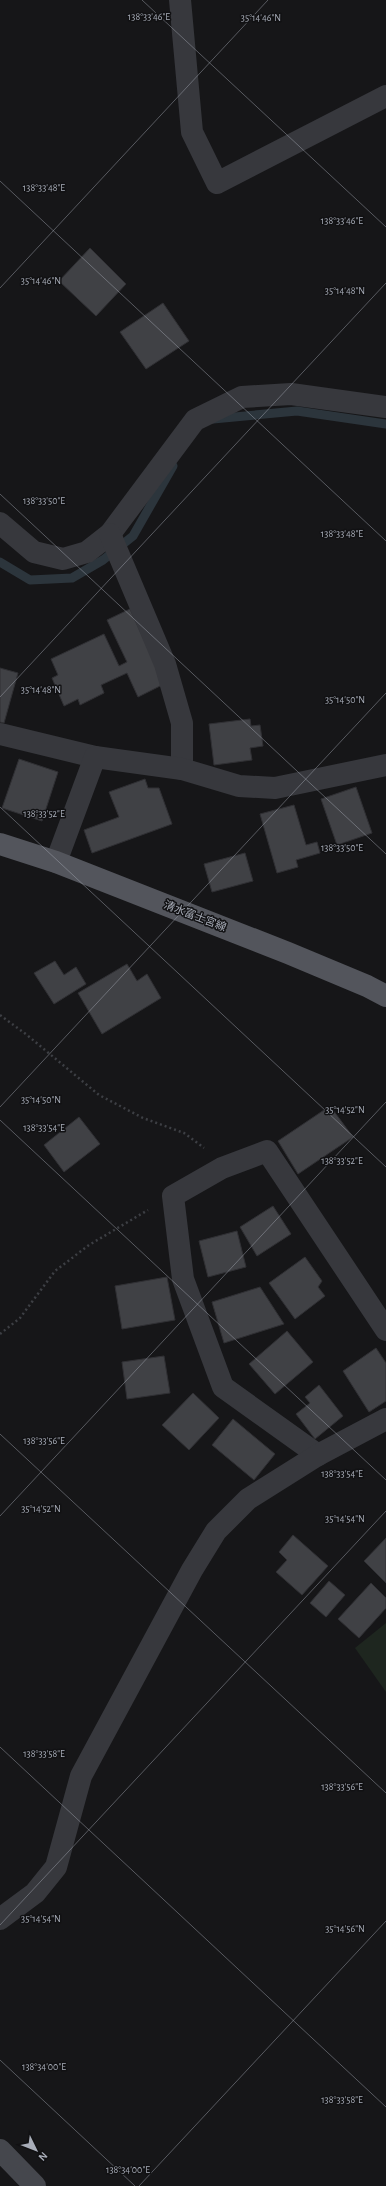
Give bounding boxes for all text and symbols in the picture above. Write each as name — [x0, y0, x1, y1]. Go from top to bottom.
text: 138°33'46"E — [128, 12, 170, 22]
text: 35°14'46"N — [241, 13, 281, 23]
text: 138°33'48"E — [23, 183, 65, 193]
text: 138°33'46"E — [321, 216, 363, 226]
text: 35°14'46"N — [21, 276, 61, 286]
text: 35°14'48"N — [325, 286, 365, 296]
text: 138°33'50"E — [23, 496, 65, 506]
text: 138°33'48"E — [321, 529, 363, 539]
text: 35°14'48"N — [21, 685, 61, 695]
text: 35°14'50"N — [325, 695, 365, 705]
text: 138°33'52"E — [23, 809, 65, 819]
text: 138°33'50"E — [321, 843, 363, 853]
street label: 清水富士宮線 — [162, 898, 228, 933]
text: 35°14'50"N — [21, 1095, 61, 1105]
text: 35°14'52"N — [325, 1105, 365, 1115]
text: 138°33'54"E — [23, 1123, 65, 1133]
text: 138°33'52"E — [321, 1156, 363, 1166]
text: 138°33'56"E — [23, 1436, 65, 1446]
text: 138°33'54"E — [321, 1469, 363, 1479]
text: 35°14'52"N — [21, 1504, 61, 1514]
text: 35°14'54"N — [325, 1514, 365, 1524]
text: 138°33'58"E — [23, 1749, 65, 1759]
text: 138°33'56"E — [321, 1782, 363, 1792]
text: 35°14'54"N — [21, 1914, 61, 1924]
text: 35°14'56"N — [325, 1924, 365, 1934]
text: 138°34'00"E — [22, 2062, 66, 2072]
text: 138°33'58"E — [321, 2095, 363, 2105]
north arrow — [16, 2130, 56, 2170]
text: N — [36, 2150, 50, 2163]
text: 138°34'00"E — [106, 2165, 150, 2175]

